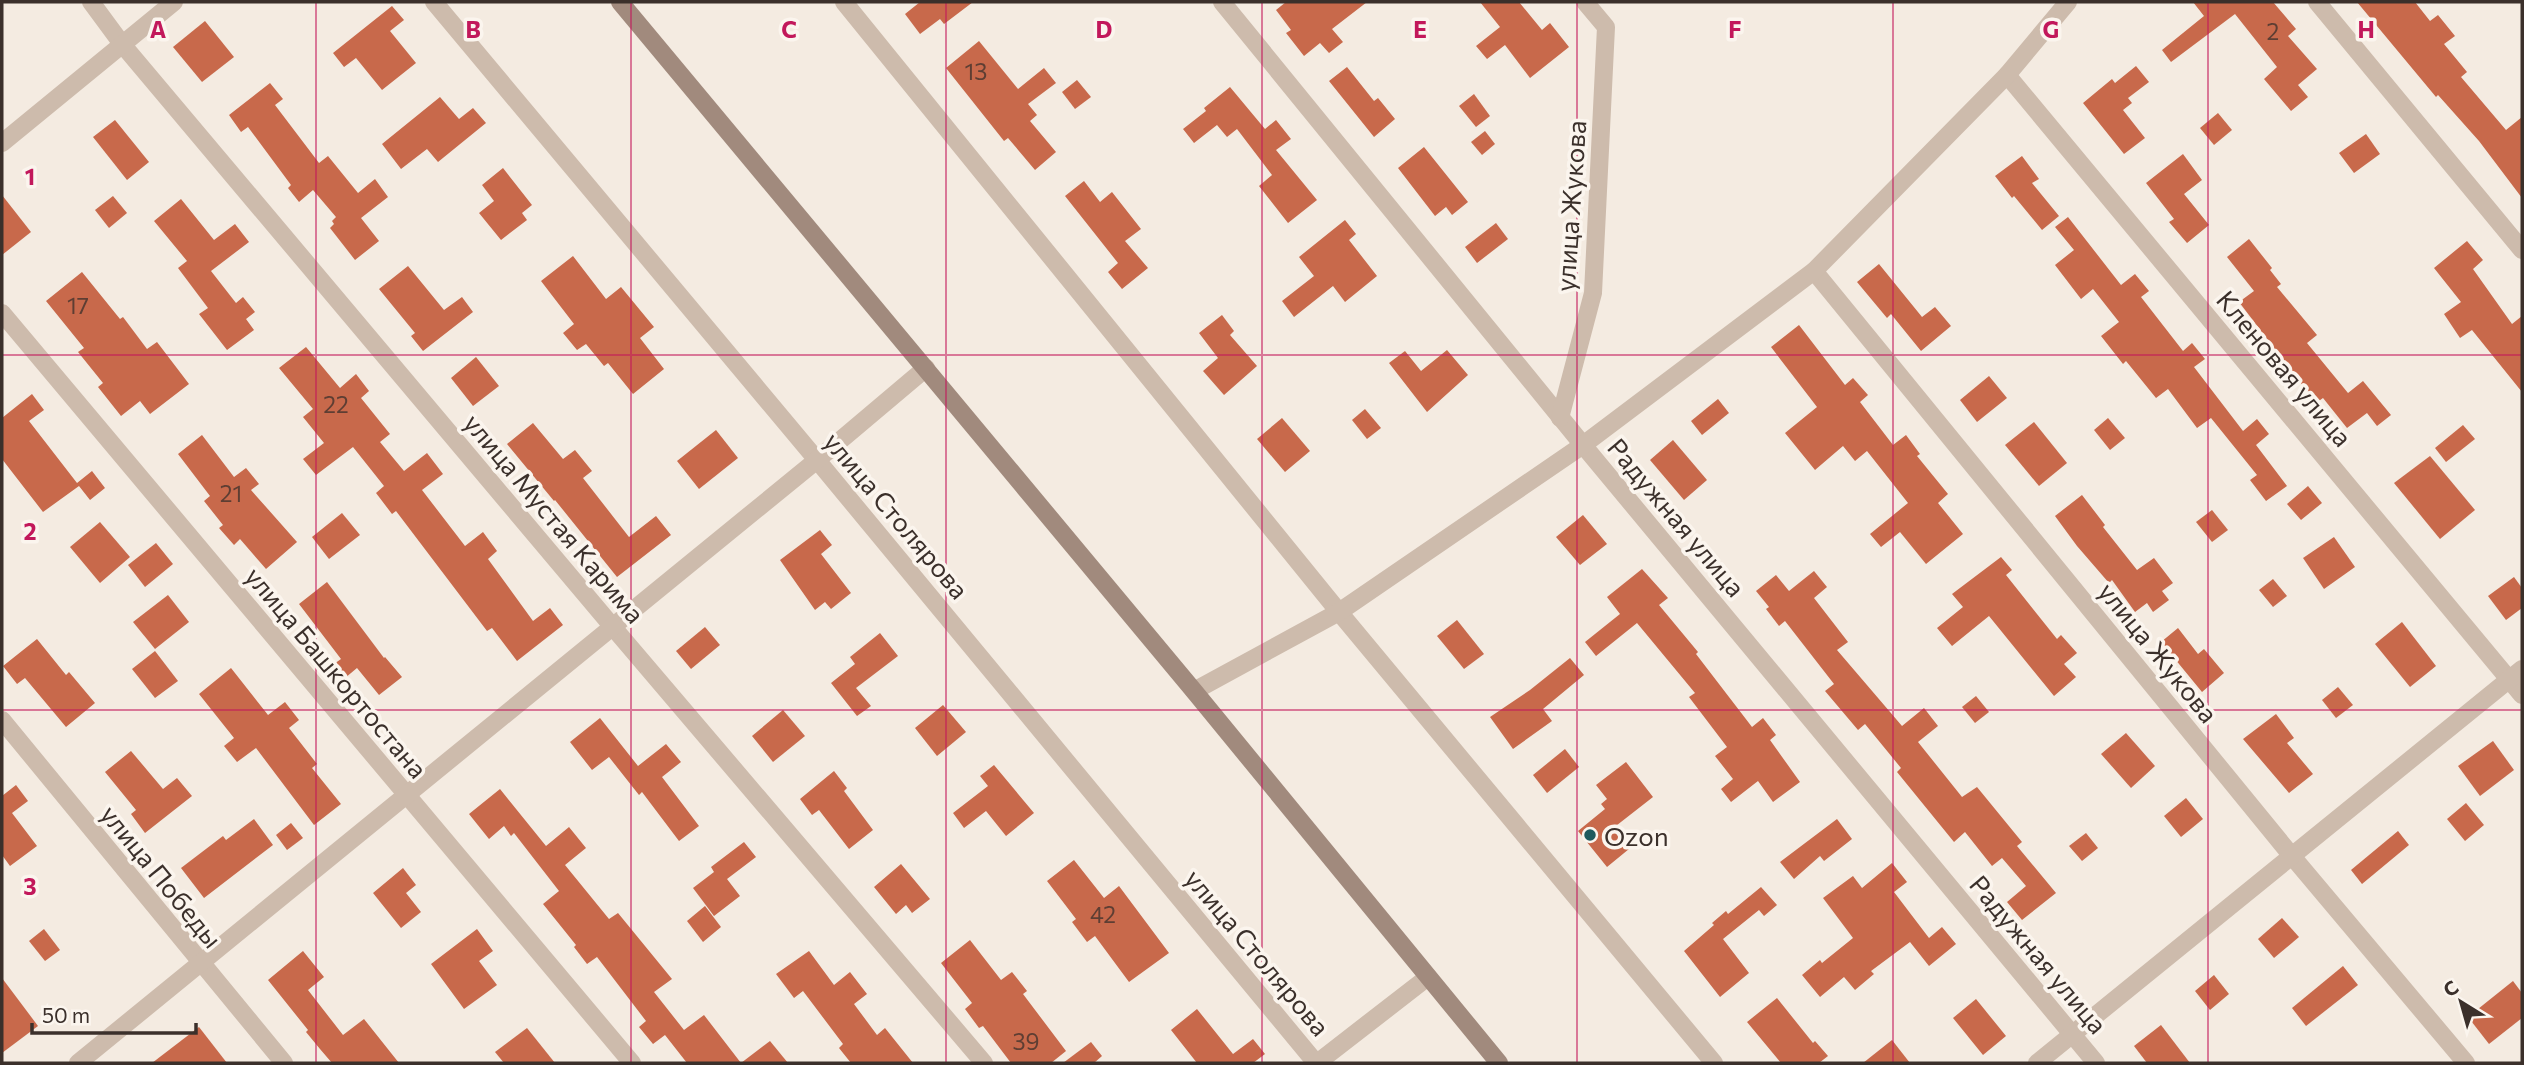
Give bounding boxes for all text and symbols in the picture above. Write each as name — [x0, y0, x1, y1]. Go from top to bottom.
text: A — [150, 15, 167, 43]
text: B — [465, 15, 481, 43]
text: C — [781, 15, 797, 43]
text: D — [1096, 15, 1113, 43]
text: E — [1413, 15, 1427, 43]
text: F — [1728, 15, 1742, 43]
text: G — [2043, 15, 2059, 43]
text: H — [2357, 15, 2375, 43]
house number: 2 — [2267, 17, 2279, 45]
house number: 13 — [965, 57, 987, 85]
street label: улица Жукова — [1549, 119, 1591, 293]
text: 1 — [25, 162, 35, 190]
street label: Кленовая улица — [2211, 284, 2359, 452]
house number: 17 — [67, 291, 89, 319]
house number: 22 — [323, 390, 349, 418]
street label: улица Мустая Карима — [458, 407, 652, 629]
street label: улица Столярова — [818, 426, 976, 604]
street label: Радужная улица — [1602, 432, 1752, 602]
house number: 21 — [220, 479, 242, 507]
text: 2 — [23, 517, 37, 545]
street label: улица Башкортостана — [240, 560, 434, 784]
street label: улица Жукова — [2093, 576, 2225, 728]
street label: улица Победы — [95, 798, 229, 954]
place label: Ozon — [1604, 820, 1669, 851]
marker: Ozon — [1582, 827, 1598, 843]
street label: улица Столярова — [1179, 863, 1337, 1041]
street label: Радужная улица — [1964, 869, 2114, 1039]
text: 3 — [23, 872, 37, 900]
house number: 42 — [1090, 900, 1116, 928]
north arrow — [2426, 967, 2496, 1037]
text: С — [2438, 975, 2463, 1001]
scale bar — [32, 992, 196, 1036]
text: 50 m — [42, 1002, 90, 1027]
house number: 39 — [1012, 1027, 1040, 1055]

